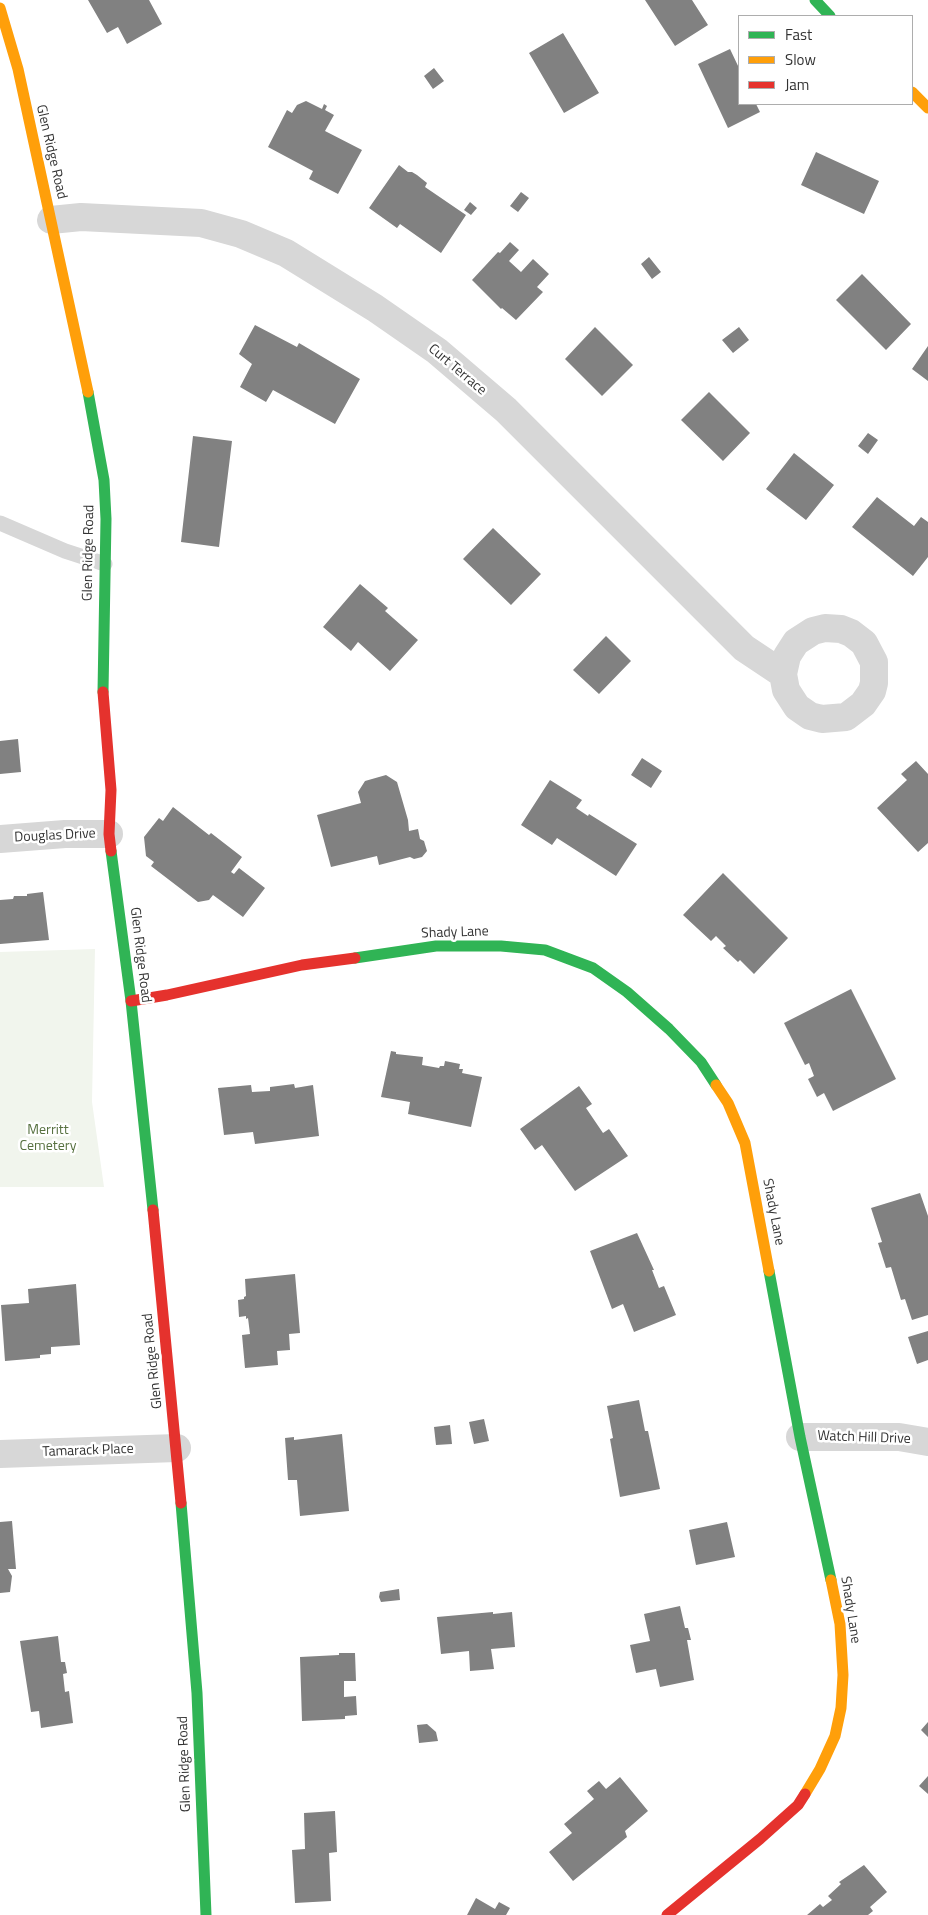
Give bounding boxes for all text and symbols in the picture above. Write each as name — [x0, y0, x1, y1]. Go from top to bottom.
legend — [738, 15, 913, 105]
text: Fast — [785, 23, 812, 46]
text: Slow — [785, 48, 816, 71]
text: Jam — [785, 73, 809, 96]
street label: Glen Ridge Road — [32, 103, 70, 201]
street label: Curt Terrace — [425, 341, 489, 399]
street label: Glen Ridge Road — [80, 505, 98, 601]
street label: Douglas Drive — [14, 825, 96, 847]
street label: Glen Ridge Road — [126, 906, 154, 1004]
street label: Shady Lane — [421, 923, 489, 943]
park label: Merritt Cemetery — [20, 1123, 76, 1156]
street label: Shady Lane — [758, 1177, 788, 1247]
street label: Glen Ridge Road — [140, 1312, 166, 1410]
street label: Watch Hill Drive — [817, 1428, 911, 1448]
street label: Tamarack Place — [42, 1441, 134, 1461]
street label: Shady Lane — [836, 1575, 864, 1645]
street label: Glen Ridge Road — [175, 1716, 195, 1812]

